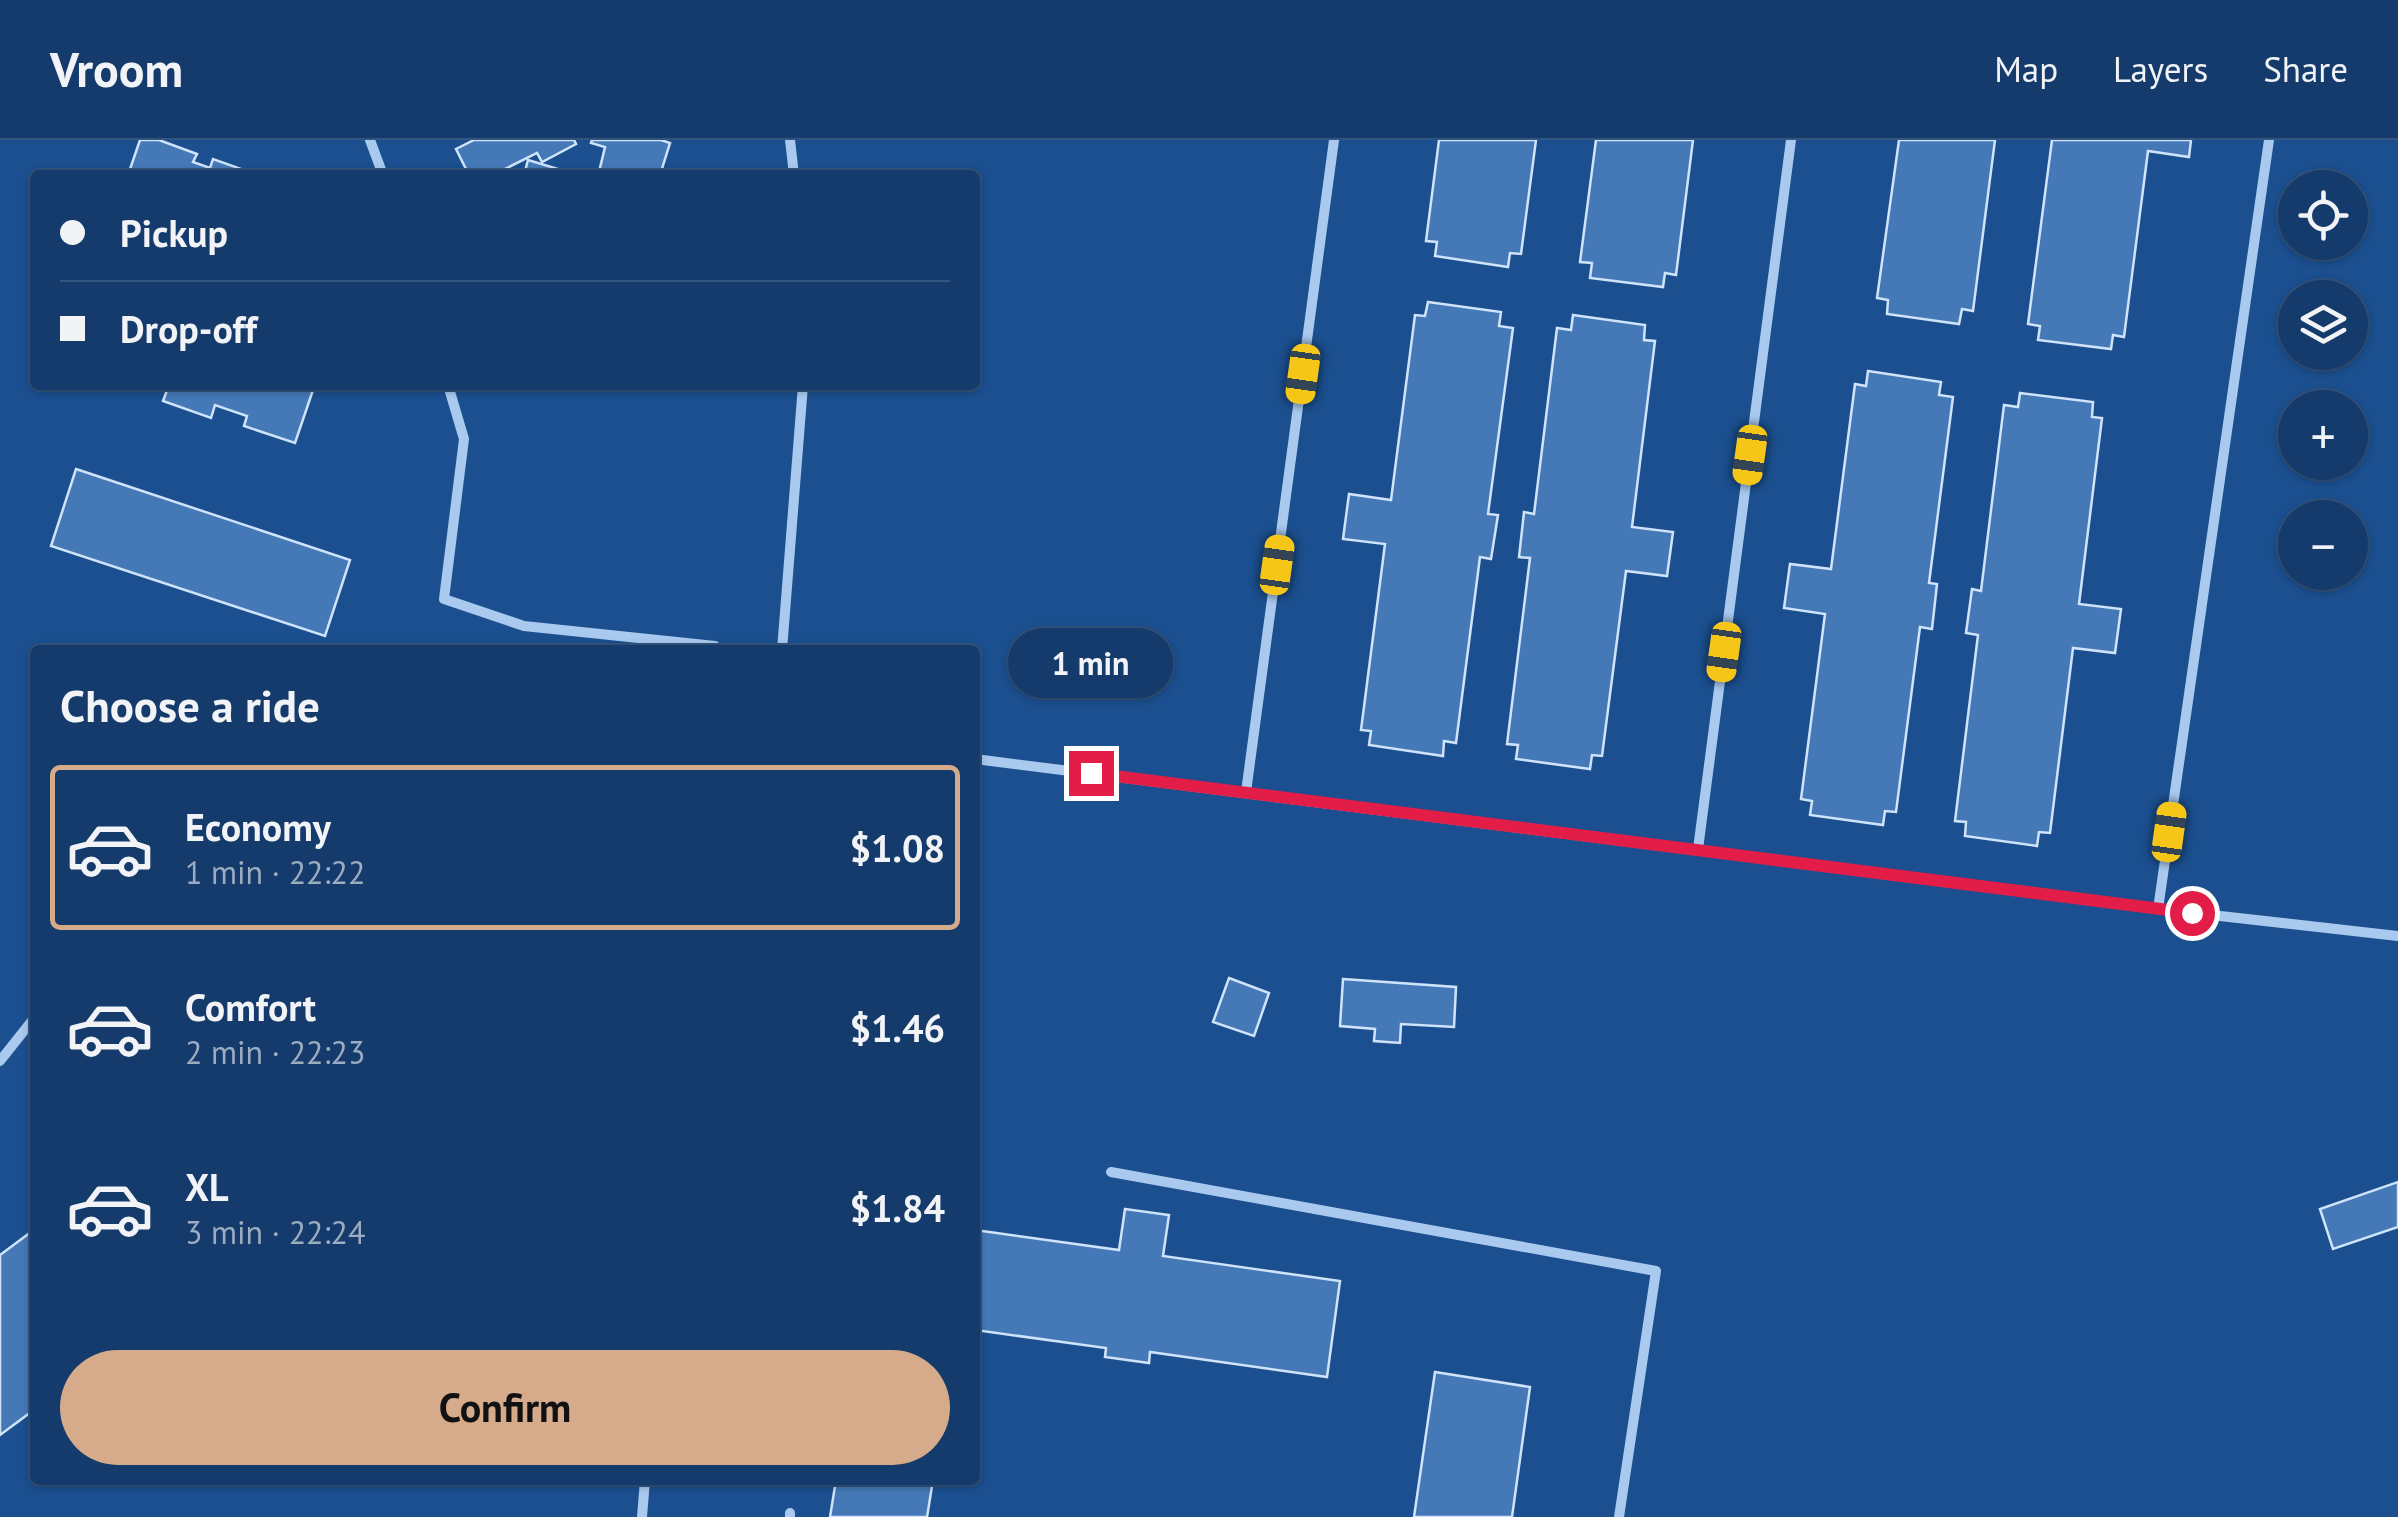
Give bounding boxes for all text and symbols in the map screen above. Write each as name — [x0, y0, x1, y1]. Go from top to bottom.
text: Vroom — [50, 38, 183, 100]
text: Map — [1994, 46, 2058, 92]
text: Layers — [2113, 46, 2208, 92]
text: Share — [2263, 46, 2348, 92]
map controls — [2278, 170, 2368, 590]
button: locate — [2278, 170, 2368, 260]
text: Pickup — [120, 208, 228, 257]
button: layers — [2278, 280, 2368, 370]
text: Drop-off — [120, 304, 257, 353]
car — [1284, 342, 1322, 406]
button: + — [2278, 390, 2368, 480]
car — [1731, 423, 1769, 487]
button: − — [2278, 500, 2368, 590]
car — [1258, 533, 1296, 597]
car — [1705, 620, 1743, 684]
callout: 1 min — [1008, 628, 1174, 698]
text: 1 min — [1051, 642, 1130, 684]
text: Choose a ride — [60, 676, 320, 734]
route end — [1069, 751, 1114, 796]
car — [2150, 800, 2188, 864]
text: Economy — [185, 802, 331, 851]
icon: car — [65, 803, 155, 893]
text: $1.08 — [849, 823, 945, 872]
text: 1 min · 22:22 — [185, 851, 365, 893]
route start — [2170, 891, 2215, 936]
text: Comfort — [185, 982, 316, 1031]
icon: car — [65, 983, 155, 1073]
text: $1.46 — [849, 1003, 945, 1052]
text: 2 min · 22:23 — [185, 1031, 365, 1073]
text: XL — [185, 1162, 229, 1211]
icon: car — [65, 1163, 155, 1253]
text: $1.84 — [849, 1183, 945, 1232]
text: 3 min · 22:24 — [185, 1211, 365, 1253]
button: Confirm — [60, 1350, 950, 1465]

